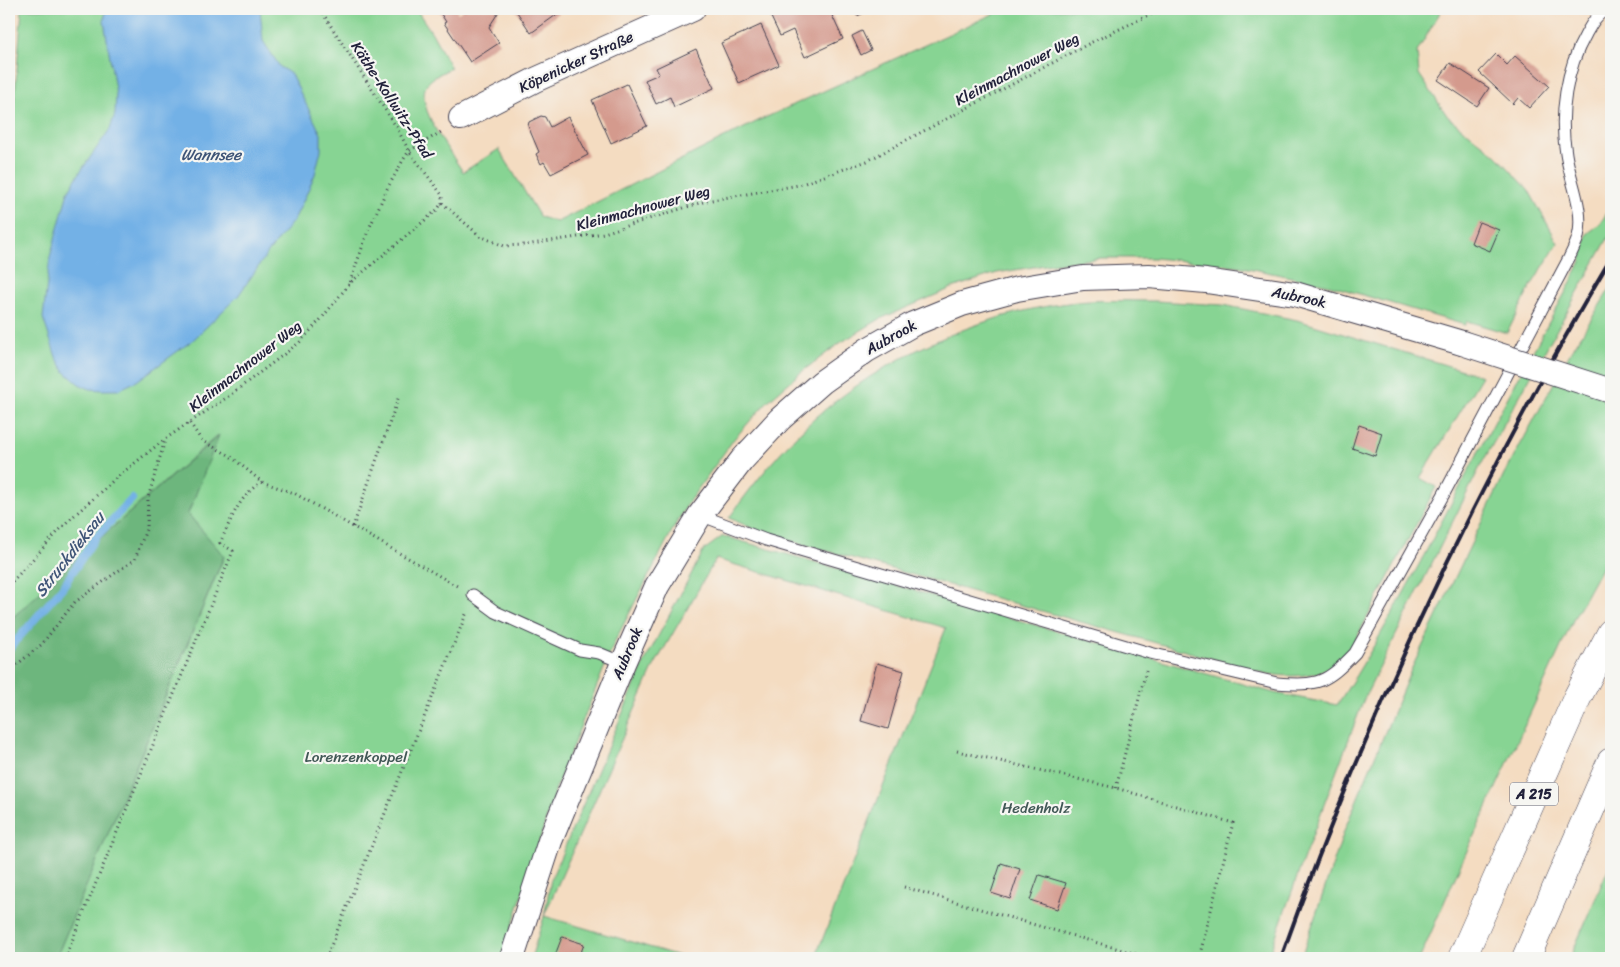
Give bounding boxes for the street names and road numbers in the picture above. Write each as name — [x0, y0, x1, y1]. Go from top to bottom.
street label: Köpenicker Straße — [514, 24, 638, 100]
street label: Kleinmachnower Weg — [950, 25, 1084, 113]
street label: Käthe-Kollwitz-Pfad — [344, 36, 440, 165]
street label: Kleinmachnower Weg — [573, 178, 713, 238]
street label: Aubrook — [1268, 278, 1329, 315]
street label: Aubrook — [860, 312, 922, 362]
street label: Kleinmachnower Weg — [183, 313, 307, 419]
street label: Aubrook — [604, 622, 650, 684]
road number: A 215 — [1510, 782, 1558, 806]

